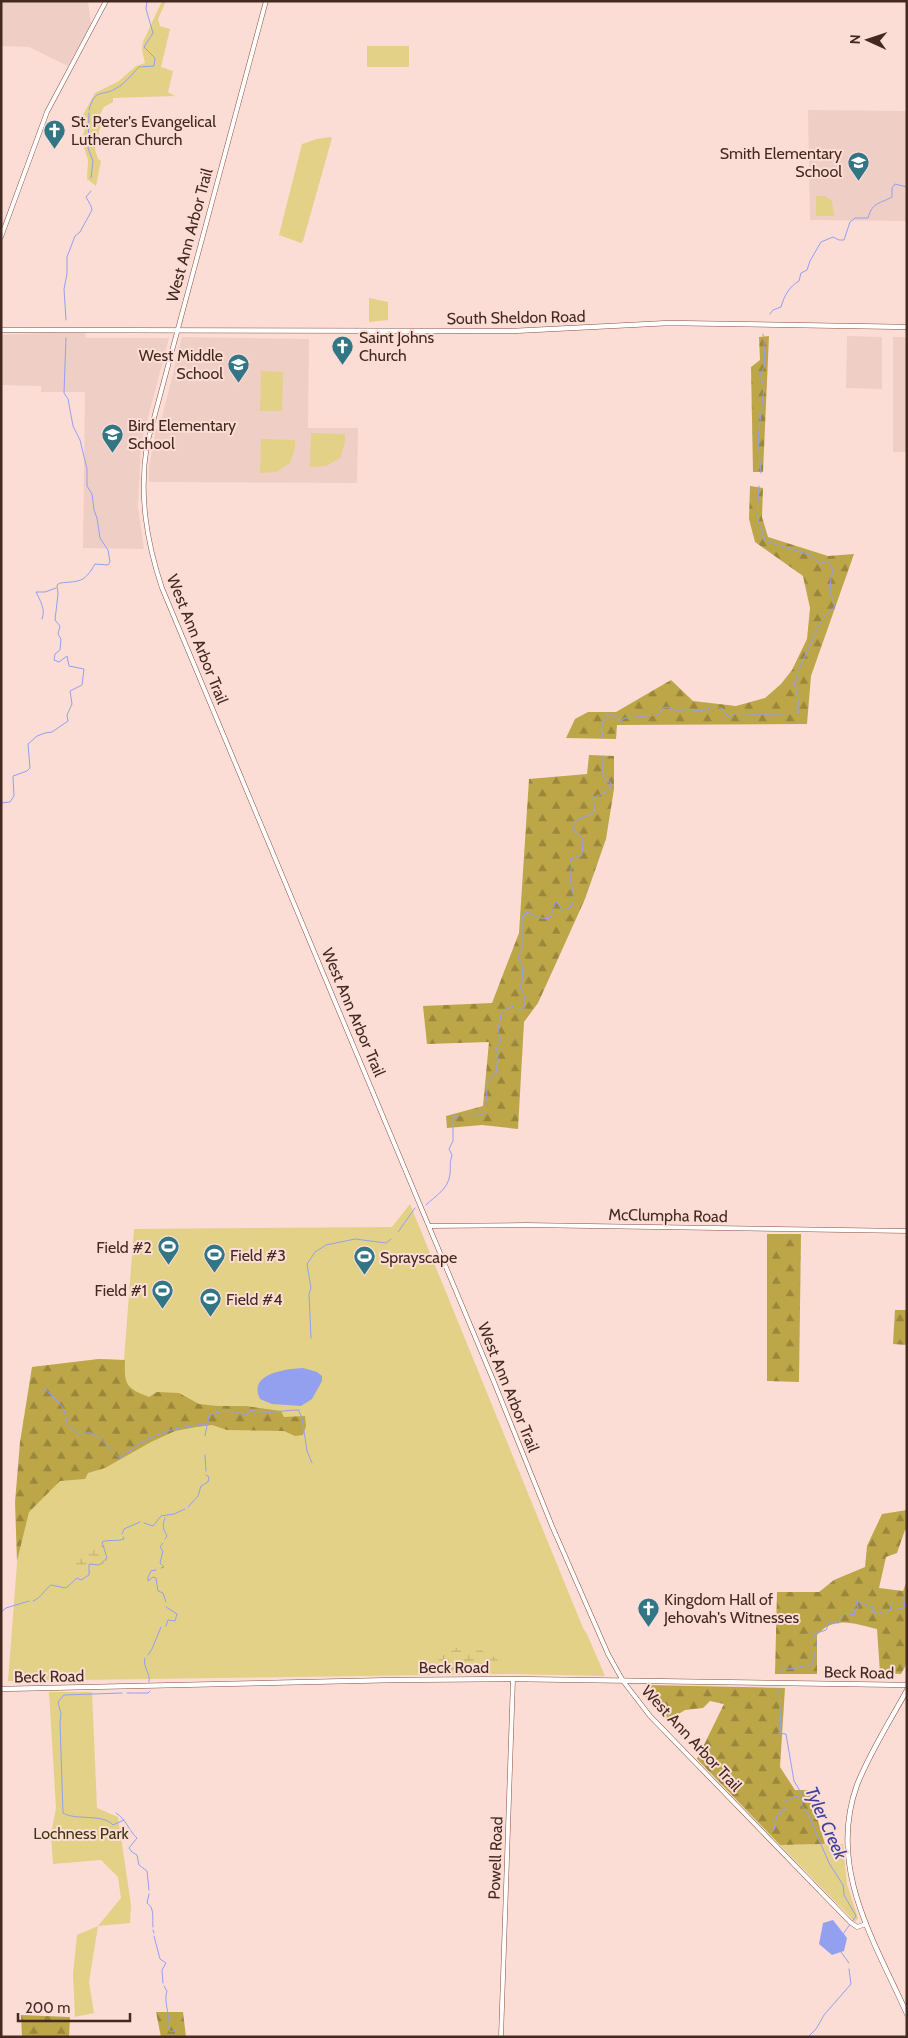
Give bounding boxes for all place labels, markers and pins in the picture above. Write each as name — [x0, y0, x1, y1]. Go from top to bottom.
place label: St. Peter's Evangelical Lutheran Church — [71, 112, 216, 149]
church icon: St. Peter's Evangelical Lutheran Church — [43, 118, 67, 149]
place label: Smith Elementary School — [720, 144, 842, 181]
school or university icon: Smith Elementary School — [846, 150, 870, 181]
place label: Saint Johns Church — [359, 328, 434, 365]
church icon: Saint Johns Church — [331, 334, 355, 365]
place label: West Middle School — [139, 346, 223, 383]
school or university icon: West Middle School — [227, 352, 251, 383]
place label: Bird Elementary School — [128, 416, 236, 453]
school or university icon: Bird Elementary School — [100, 422, 124, 453]
sports icon: Field #2 — [156, 1235, 180, 1266]
place label: Field #2 — [96, 1238, 152, 1257]
sports icon: Field #3 — [202, 1243, 226, 1274]
sports icon: Sprayscape — [352, 1245, 376, 1276]
place label: Field #3 — [230, 1246, 286, 1265]
place label: Sprayscape — [380, 1248, 457, 1267]
sports icon: Field #1 — [151, 1278, 175, 1309]
place label: Field #1 — [95, 1281, 147, 1300]
sports icon: Field #4 — [198, 1287, 222, 1318]
place label: Field #4 — [226, 1290, 283, 1309]
place label: Kingdom Hall of Jehovah's Witnesses — [663, 1590, 799, 1627]
church icon: Kingdom Hall of Jehovah's Witnesses — [636, 1596, 660, 1627]

